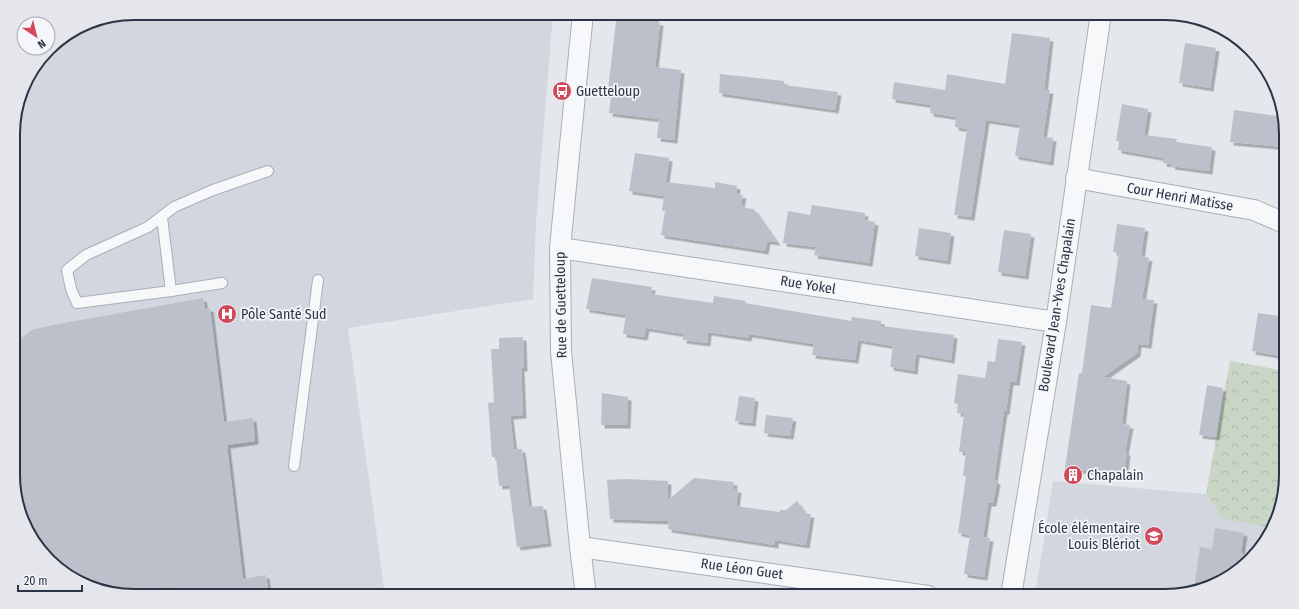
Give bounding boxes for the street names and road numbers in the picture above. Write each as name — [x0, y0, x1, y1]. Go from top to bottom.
street label: Cour Henri Matisse — [1125, 179, 1235, 215]
street label: Boulevard Jean-Yves Chapalain — [1035, 217, 1079, 393]
street label: Rue de Guetteloup — [552, 251, 570, 359]
street label: Rue Yokel — [779, 272, 837, 298]
street label: Rue Léon Guet — [700, 555, 785, 583]

